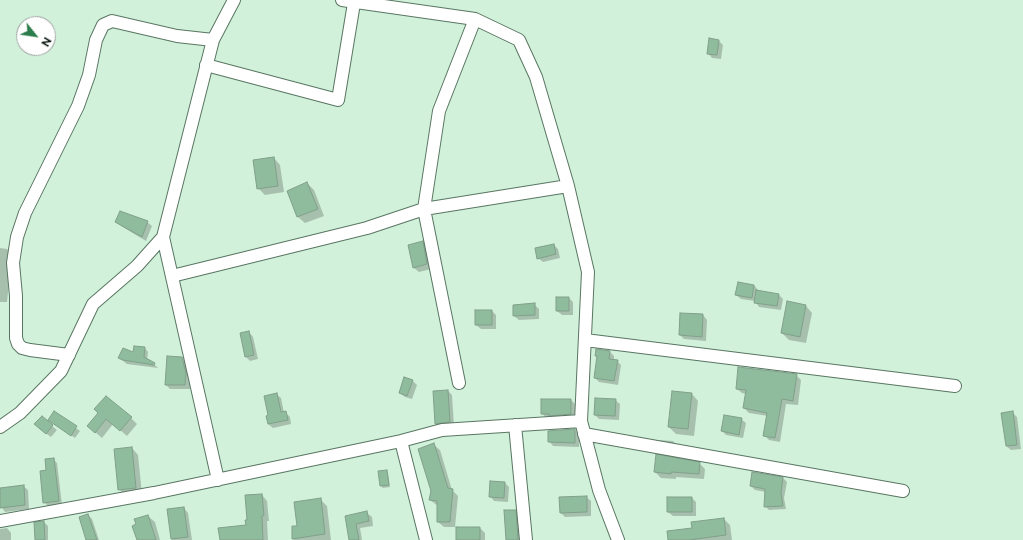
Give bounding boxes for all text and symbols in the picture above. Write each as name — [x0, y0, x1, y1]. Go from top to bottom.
north arrow — [16, 16, 56, 56]
text: N — [38, 35, 54, 49]

